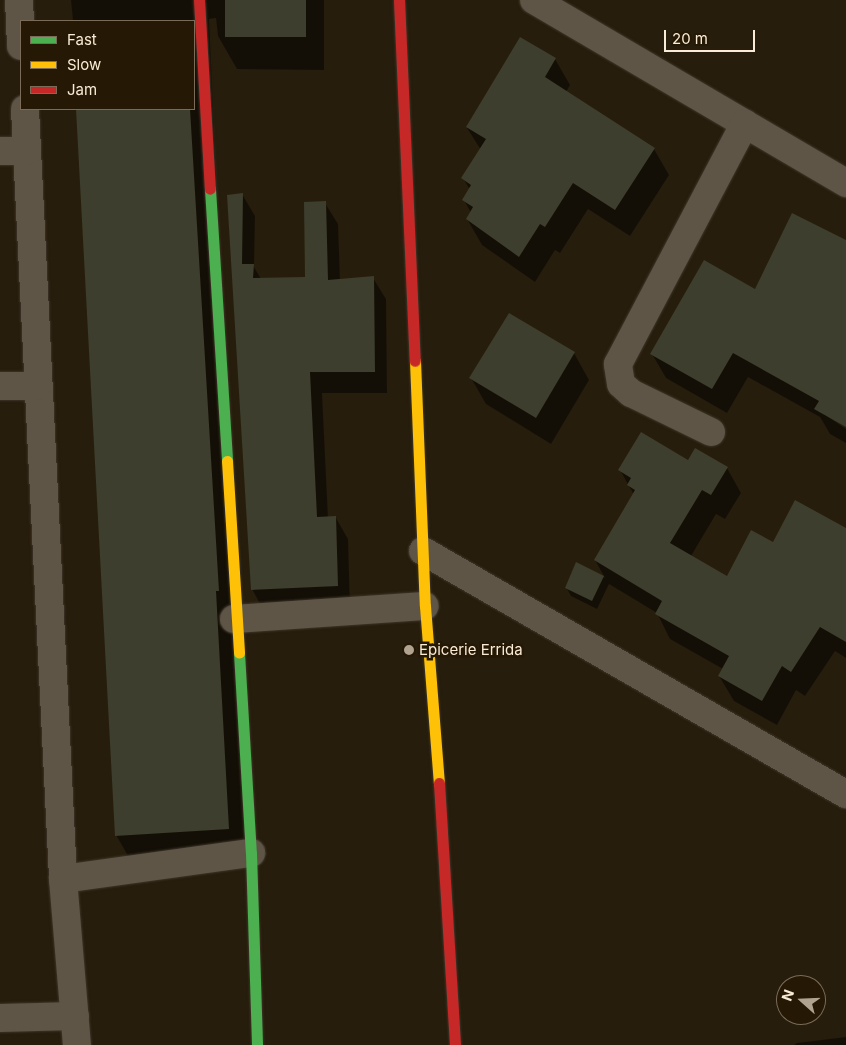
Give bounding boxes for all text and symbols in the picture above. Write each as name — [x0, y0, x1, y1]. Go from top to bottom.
legend — [20, 20, 195, 110]
scale bar — [666, 20, 757, 52]
text: 20 m — [672, 29, 708, 48]
text: Fast — [67, 30, 97, 49]
text: Slow — [67, 55, 101, 74]
text: Jam — [67, 80, 97, 99]
place label: Epicerie Errida — [419, 641, 523, 659]
marker: Epicerie Errida — [403, 644, 415, 656]
north arrow — [776, 975, 826, 1025]
text: N — [778, 987, 797, 1003]

